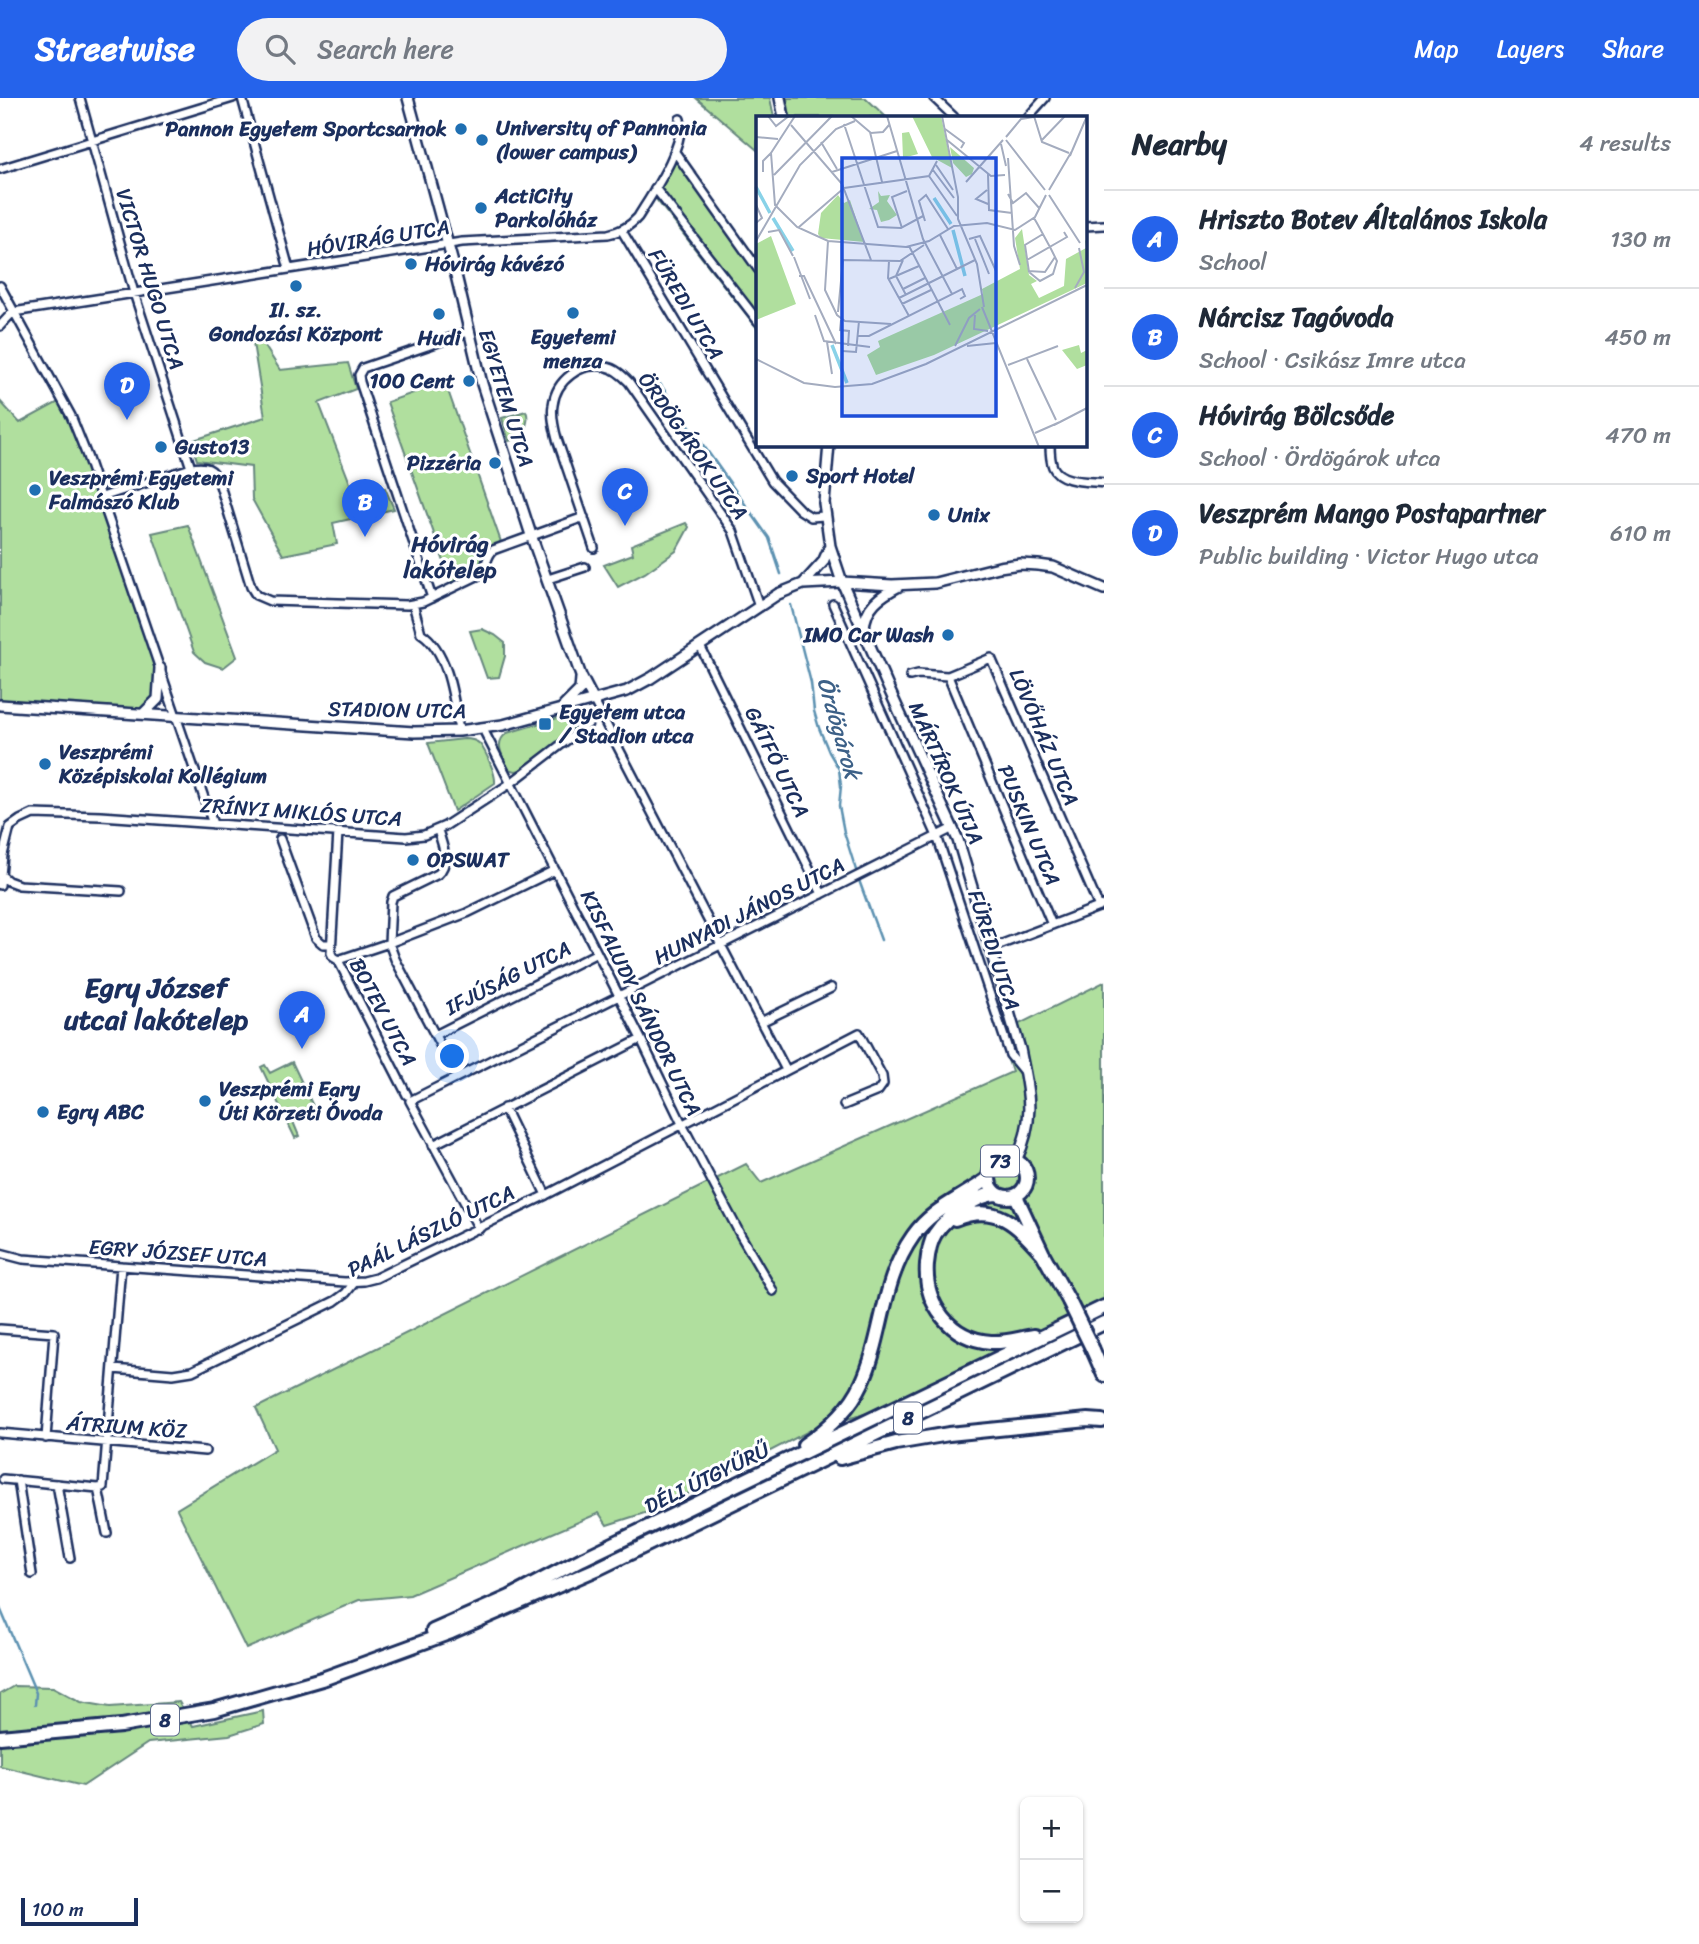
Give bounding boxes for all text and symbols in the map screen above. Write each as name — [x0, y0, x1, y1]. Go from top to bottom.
search box — [237, 18, 727, 81]
text: Streetwise — [35, 20, 195, 78]
text: Search here — [317, 26, 454, 72]
text: Map — [1414, 28, 1459, 70]
text: Layers — [1497, 28, 1564, 70]
text: Share — [1602, 28, 1664, 70]
icon: search — [261, 30, 299, 68]
place label: University of Pannonia (lower campus) — [496, 109, 708, 171]
place label: Pannon Egyetem Sportcsarnok — [165, 110, 447, 148]
inset map — [756, 116, 1086, 446]
text: Nearby — [1132, 117, 1227, 171]
marker: Pannon Egyetem Sportcsarnok — [453, 121, 469, 137]
text: 4 results — [1579, 123, 1671, 164]
marker: University of Pannonia (lower campus) — [474, 132, 490, 148]
place label: ActiCity Parkolóház — [494, 177, 598, 239]
street label: VICTOR HUGO UTCA — [104, 184, 196, 374]
text: Hriszto Botev Általános Iskola — [1199, 196, 1547, 242]
marker: ActiCity Parkolóház — [473, 200, 489, 216]
street label: HÓVIRÁG UTCA — [304, 208, 452, 268]
text: A — [1147, 219, 1163, 260]
text: 130 m — [1610, 219, 1671, 260]
street label: FÜREDI UTCA — [638, 241, 734, 367]
text: School — [1199, 242, 1267, 283]
place label: Hóvirág kávézó — [424, 245, 566, 283]
marker: Hóvirág kávézó — [403, 256, 419, 272]
marker: II. sz. Gondozási Központ — [288, 278, 304, 294]
place label: II. sz. Gondozási Központ — [208, 291, 384, 353]
text: Nárcisz Tagóvoda — [1199, 294, 1394, 340]
marker: Egyetemi menza — [565, 305, 581, 321]
marker: Hudi — [431, 306, 447, 322]
text: B — [1148, 317, 1162, 358]
text: 450 m — [1604, 317, 1671, 358]
place label: Egyetemi menza — [530, 318, 617, 380]
place label: Hudi — [417, 319, 462, 357]
street label: EGYETEM UTCA — [467, 324, 545, 472]
text: School · Csikász Imre utca — [1199, 340, 1466, 381]
pin: D — [104, 362, 150, 420]
place label: 100 Cent — [370, 362, 456, 400]
street label: ÖRDÖGÁROK UTCA — [628, 364, 758, 528]
marker: 100 Cent — [461, 373, 477, 389]
text: Hóvirág Bölcsőde — [1199, 392, 1394, 438]
text: C — [1148, 415, 1162, 456]
text: 470 m — [1605, 415, 1671, 456]
place label: Gusto13 — [174, 428, 250, 466]
text: School · Ördögárok utca — [1199, 438, 1440, 479]
marker: Gusto13 — [153, 439, 169, 455]
place label: Pizzéria — [407, 444, 481, 482]
marker: Pizzéria — [487, 455, 503, 471]
place label: Sport Hotel — [805, 457, 915, 495]
place label: Veszprémi Egyetemi Falmászó Klub — [48, 459, 234, 521]
pin: C — [602, 468, 648, 526]
marker: Sport Hotel — [784, 468, 800, 484]
pin: B — [342, 479, 388, 537]
marker: Veszprémi Egyetemi Falmászó Klub — [27, 482, 43, 498]
text: Veszprém Mango Postapartner — [1199, 490, 1545, 536]
place label: Unix — [948, 496, 991, 534]
marker: Unix — [926, 507, 942, 523]
text: D — [1148, 513, 1162, 554]
text: 610 m — [1610, 513, 1671, 554]
district label: Hóvirág lakótelep — [403, 524, 497, 591]
text: Public building · Victor Hugo utca — [1199, 536, 1539, 577]
place label: IMO Car Wash — [803, 616, 934, 654]
marker: IMO Car Wash — [940, 627, 956, 643]
street label: LÖVŐHÁZ UTCA — [998, 662, 1090, 812]
water label: Ördögárok — [805, 672, 874, 787]
street label: STADION UTCA — [327, 690, 467, 730]
place label: Egyetem utca / Stadion utca — [558, 693, 695, 755]
street label: MÁRTÍROK ÚTJA — [897, 695, 995, 851]
street label: GÁTFŐ UTCA — [734, 700, 820, 824]
marker: Egyetem utca / Stadion utca — [537, 716, 553, 732]
place label: Veszprémi Középiskolai Kollégium — [58, 733, 267, 795]
marker: Veszprémi Középiskolai Kollégium — [37, 756, 53, 772]
street label: PUSKIN UTCA — [986, 758, 1072, 892]
street label: ZRÍNYI MIKLÓS UTCA — [199, 786, 403, 838]
place label: OPSWAT — [427, 841, 511, 879]
street label: HUNYADI JÁNOS UTCA — [647, 846, 851, 976]
marker: OPSWAT — [405, 852, 421, 868]
street label: KISFALUDY SÁNDOR UTCA — [570, 883, 712, 1123]
street label: FÜREDI UTCA — [957, 885, 1031, 1015]
street label: IFJÚSÁG UTCA — [437, 930, 578, 1027]
street label: BOTEV UTCA — [338, 951, 428, 1073]
district label: Egry József utcai lakótelep — [64, 963, 248, 1044]
pin: A — [279, 991, 325, 1049]
your location — [435, 1039, 469, 1073]
place label: Veszprémi Egry Úti Körzeti Óvoda — [219, 1070, 384, 1132]
place label: Egry ABC — [57, 1093, 145, 1131]
marker: Veszprémi Egry Úti Körzeti Óvoda — [197, 1093, 213, 1109]
marker: Egry ABC — [35, 1104, 51, 1120]
road number: 73 — [981, 1146, 1019, 1176]
street label: PAÁL LÁSZLÓ UTCA — [341, 1174, 521, 1288]
street label: EGRY JÓZSEF UTCA — [88, 1228, 268, 1278]
road number: 8 — [894, 1402, 922, 1434]
street label: ÁTRIUM KÖZ — [64, 1404, 189, 1450]
street label: DÉLI ÚTGYŰRŰ — [638, 1431, 777, 1525]
road number: 8 — [151, 1704, 179, 1736]
map controls — [1020, 1797, 1083, 1923]
button: + — [1020, 1797, 1083, 1860]
button: − — [1020, 1860, 1083, 1923]
text: 100 m — [32, 1893, 84, 1926]
scale bar — [21, 1895, 138, 1927]

